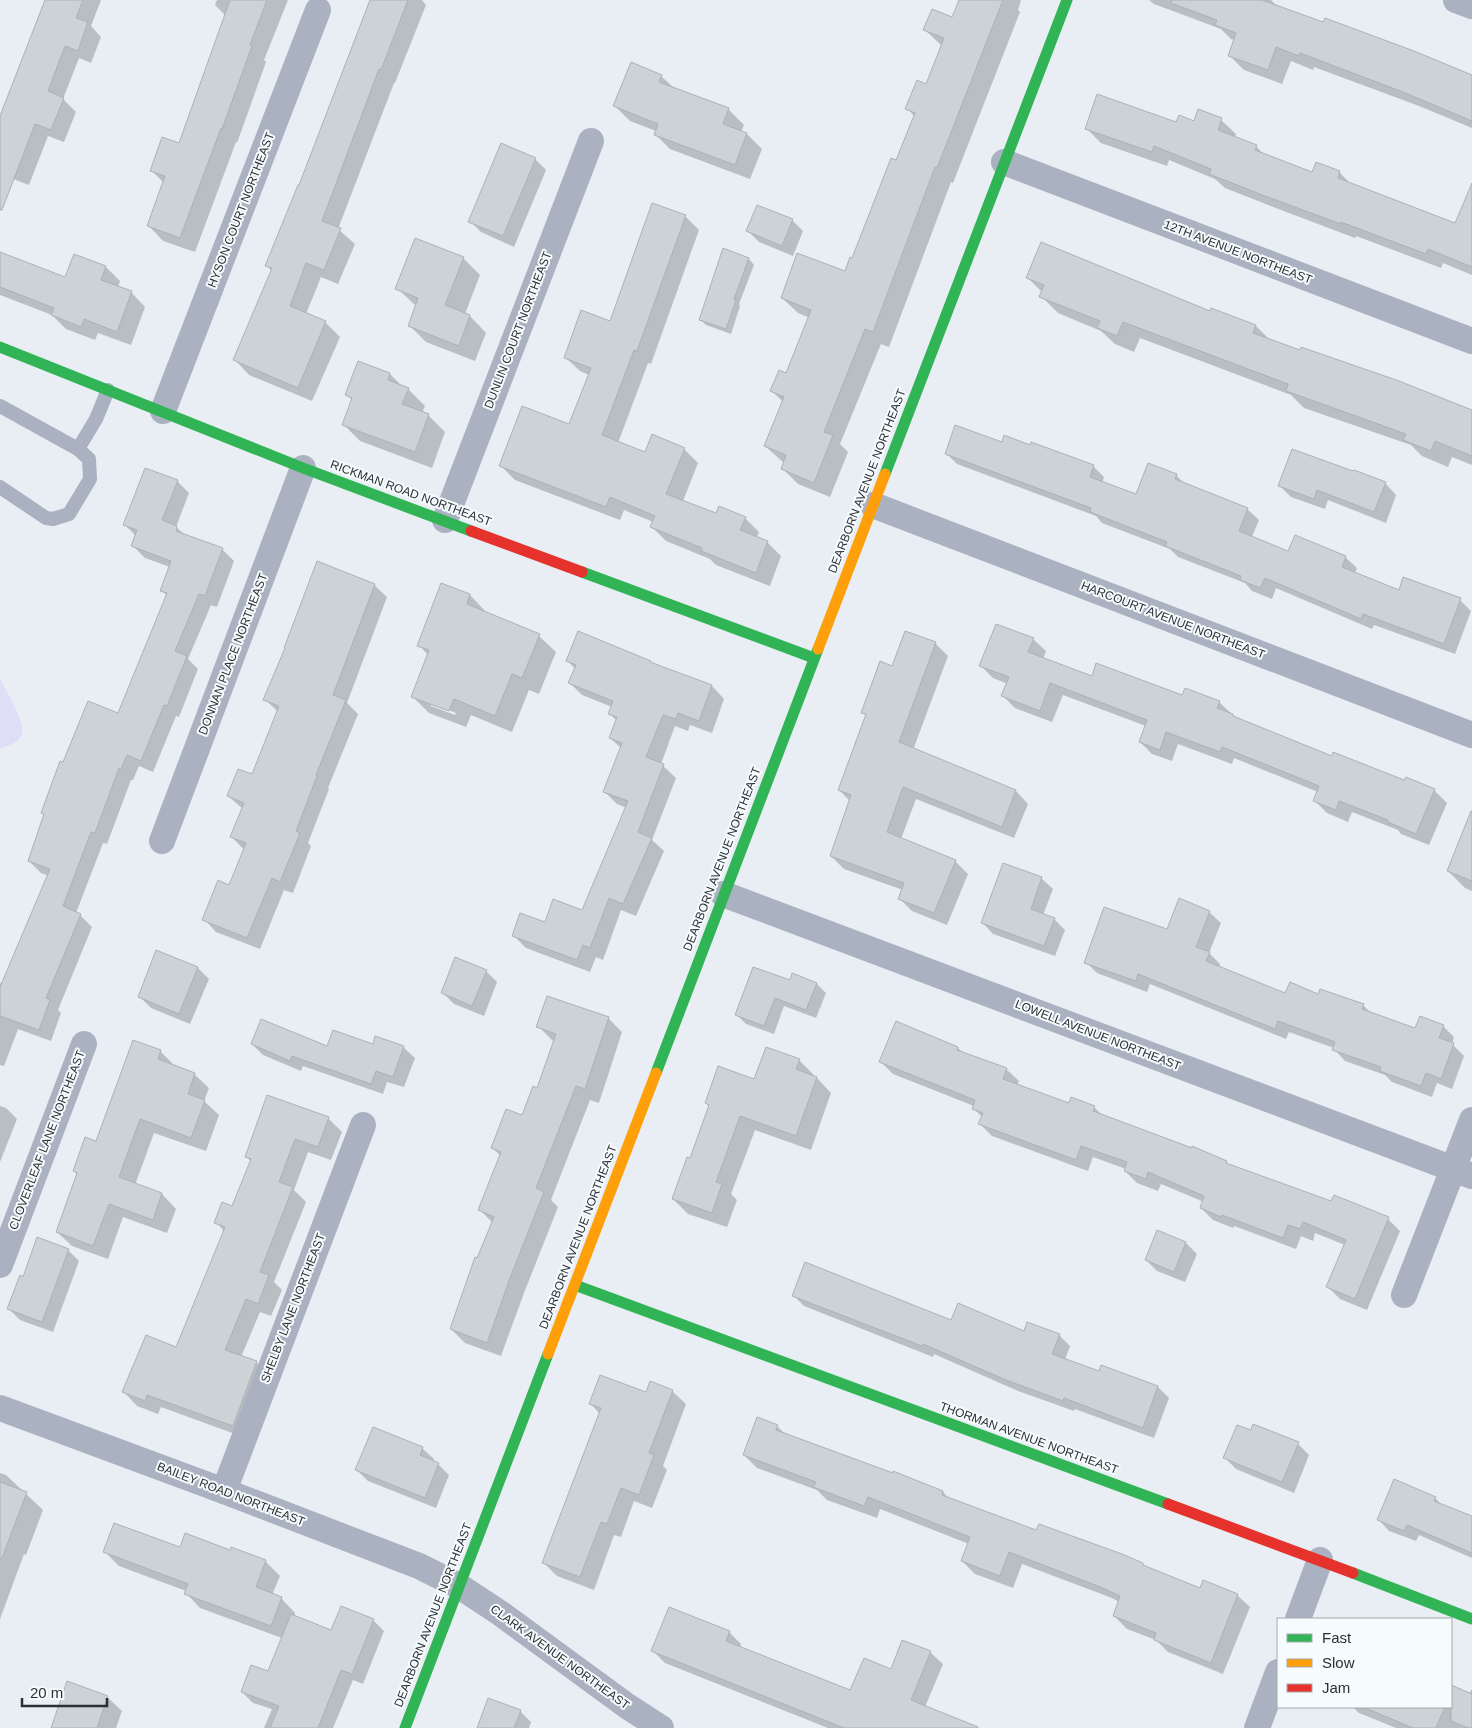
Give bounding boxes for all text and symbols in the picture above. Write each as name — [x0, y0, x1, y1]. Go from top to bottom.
street label: HYSON COURT NORTHEAST — [205, 130, 277, 290]
street label: 12TH AVENUE NORTHEAST — [1162, 217, 1315, 287]
street label: DUNLIN COURT NORTHEAST — [481, 249, 555, 411]
street label: DEARBORN AVENUE NORTHEAST — [825, 386, 909, 575]
street label: RICKMAN ROAD NORTHEAST — [329, 457, 494, 529]
street label: DONNAN PLACE NORTHEAST — [196, 571, 271, 737]
street label: HARCOURT AVENUE NORTHEAST — [1079, 578, 1268, 662]
street label: DEARBORN AVENUE NORTHEAST — [680, 764, 764, 953]
street label: LOWELL AVENUE NORTHEAST — [1013, 997, 1184, 1073]
street label: CLOVERLEAF LANE NORTHEAST — [6, 1048, 88, 1232]
street label: DEARBORN AVENUE NORTHEAST — [536, 1142, 620, 1331]
street label: SHELBY LANE NORTHEAST — [258, 1231, 328, 1385]
street label: THORMAN AVENUE NORTHEAST — [938, 1399, 1121, 1477]
street label: BAILEY ROAD NORTHEAST — [155, 1459, 307, 1529]
street label: DEARBORN AVENUE NORTHEAST — [391, 1520, 475, 1709]
street label: CLARK AVENUE NORTHEAST — [488, 1602, 633, 1713]
legend — [1277, 1618, 1452, 1708]
text: Fast — [1322, 1629, 1352, 1646]
text: Slow — [1322, 1654, 1355, 1671]
scale bar — [22, 1676, 108, 1708]
text: Jam — [1322, 1679, 1350, 1696]
text: 20 m — [30, 1684, 63, 1701]

